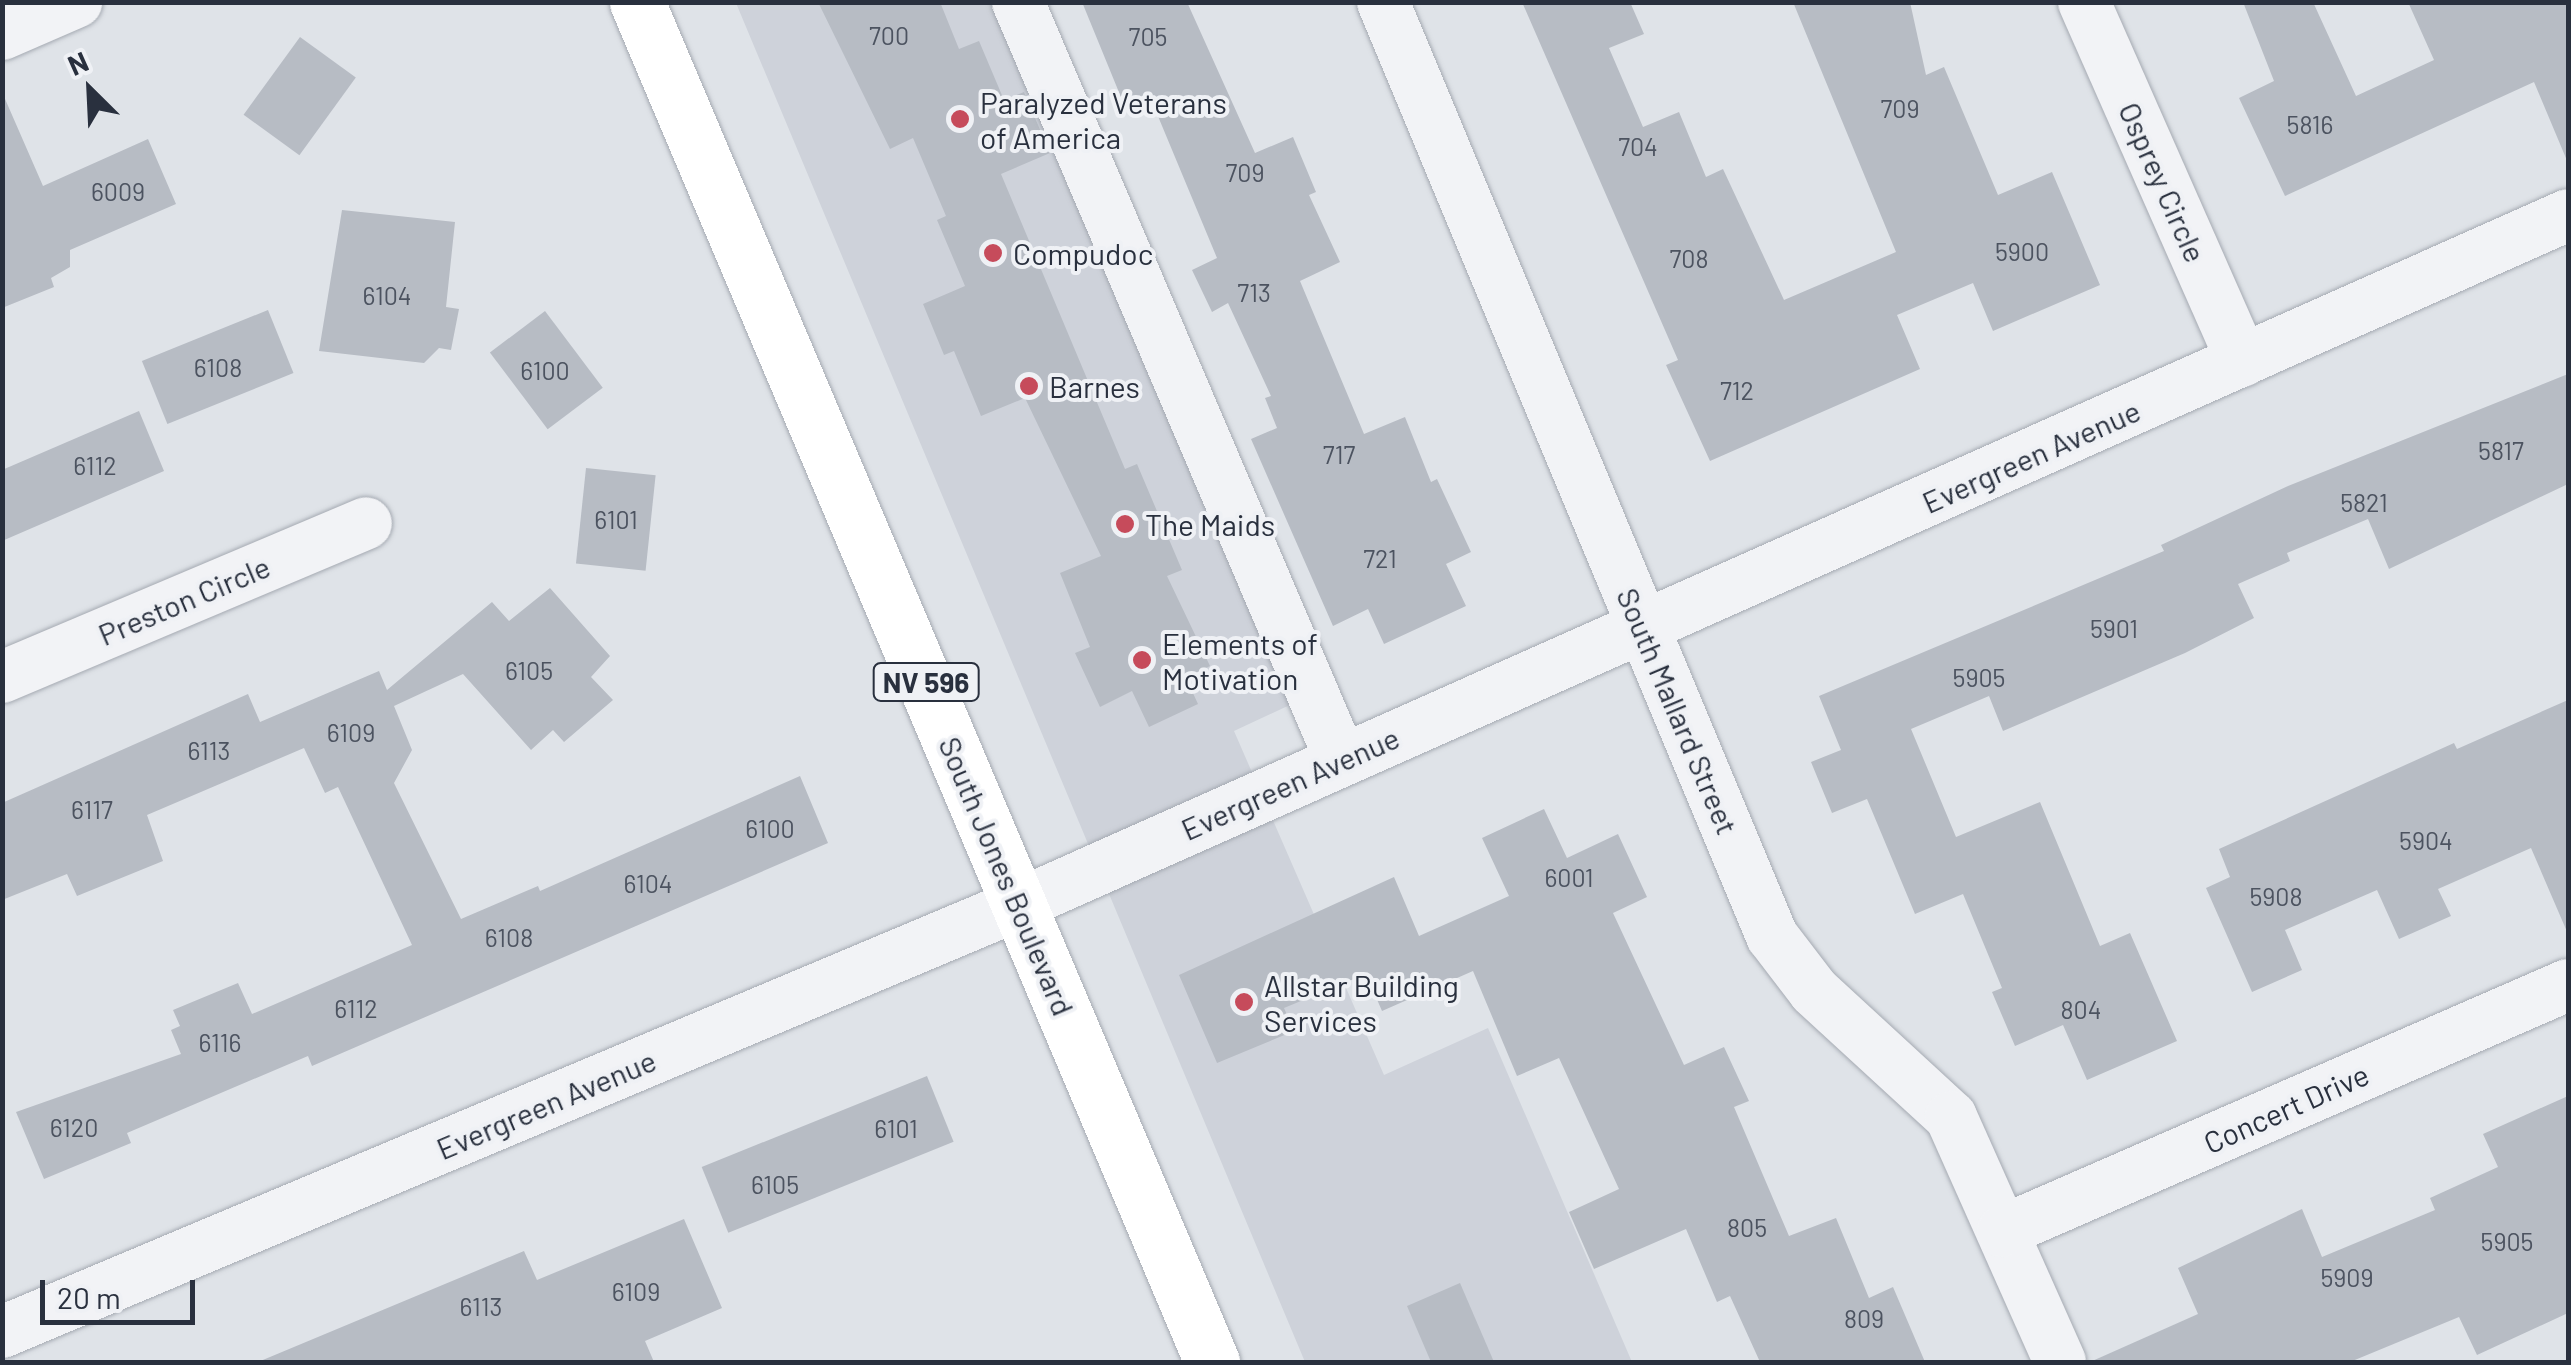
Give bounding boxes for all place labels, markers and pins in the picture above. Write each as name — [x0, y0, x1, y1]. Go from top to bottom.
place label: Paralyzed Veterans of America — [980, 84, 1227, 154]
marker: Paralyzed Veterans of America — [949, 108, 971, 130]
place label: Compudoc — [1013, 235, 1153, 271]
marker: Compudoc — [982, 242, 1004, 264]
place label: Barnes — [1049, 368, 1140, 404]
marker: Barnes — [1018, 375, 1040, 397]
place label: The Maids — [1145, 506, 1275, 542]
marker: The Maids — [1114, 513, 1136, 535]
place label: Elements of Motivation — [1162, 625, 1318, 696]
marker: Elements of Motivation — [1131, 649, 1153, 671]
place label: Allstar Building Services — [1264, 967, 1459, 1038]
marker: Allstar Building Services — [1233, 991, 1255, 1013]

